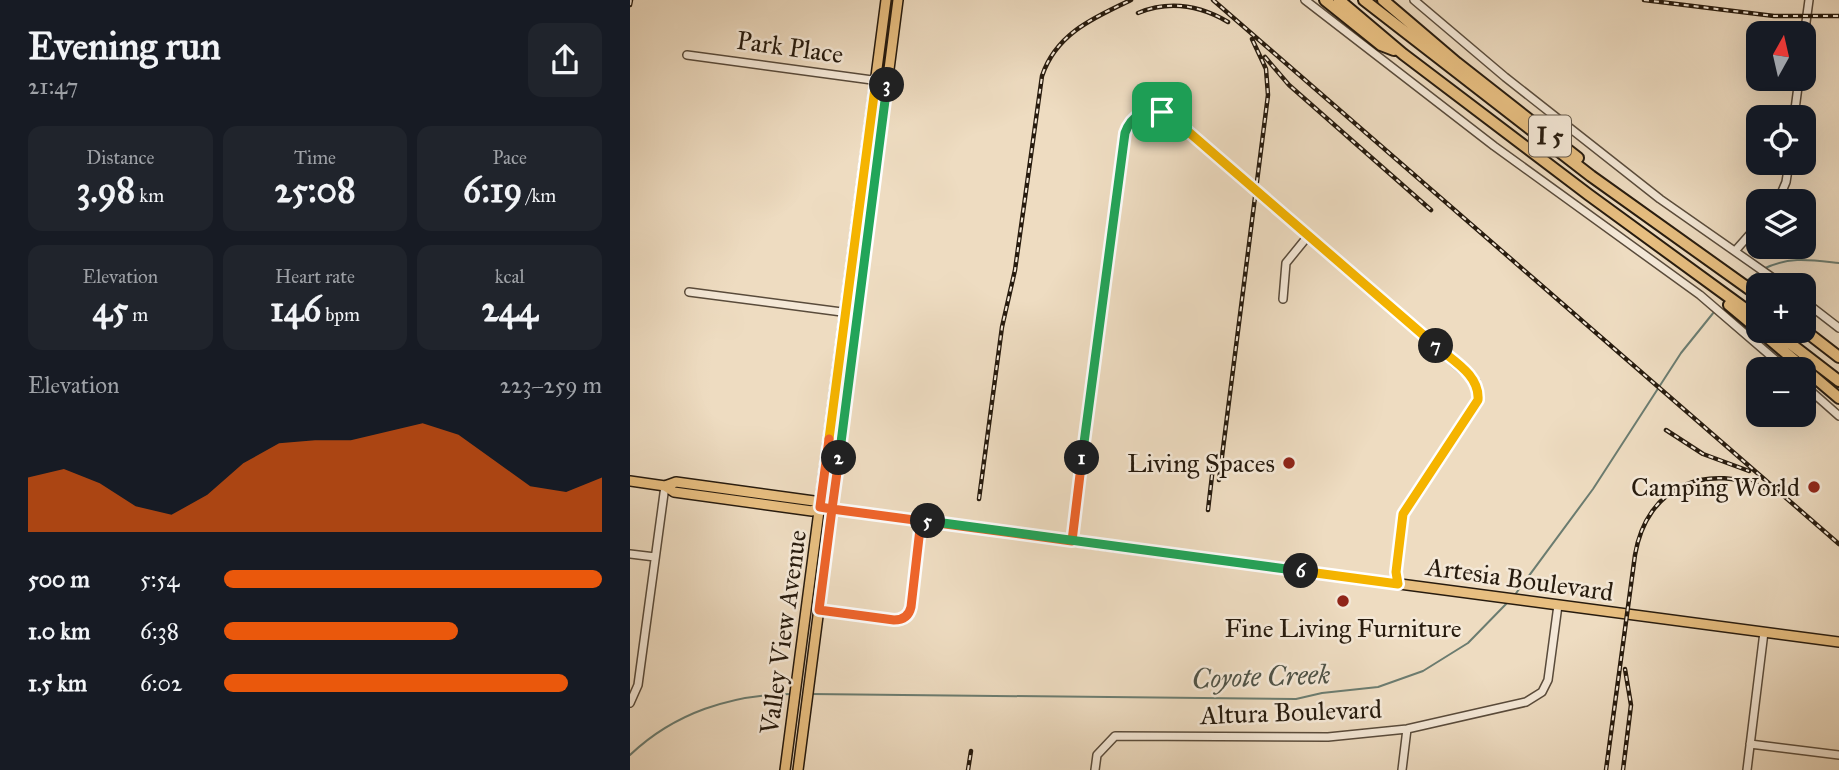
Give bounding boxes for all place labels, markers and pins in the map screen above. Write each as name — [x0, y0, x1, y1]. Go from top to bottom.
pin: 3 — [870, 68, 904, 102]
pin — [1132, 82, 1192, 142]
pin: 7 — [1418, 328, 1454, 364]
pin: 2 — [822, 440, 857, 476]
pin: 1 — [1064, 440, 1100, 476]
place label: Living Spaces — [1127, 447, 1275, 479]
marker: Living Spaces — [1281, 455, 1297, 471]
place label: Camping World — [1631, 471, 1800, 503]
marker: Camping World — [1806, 479, 1822, 495]
pin: 5 — [910, 504, 946, 538]
pin: 6 — [1284, 554, 1318, 588]
marker: Fine Living Furniture — [1335, 593, 1351, 609]
place label: Fine Living Furniture — [1224, 612, 1462, 644]

